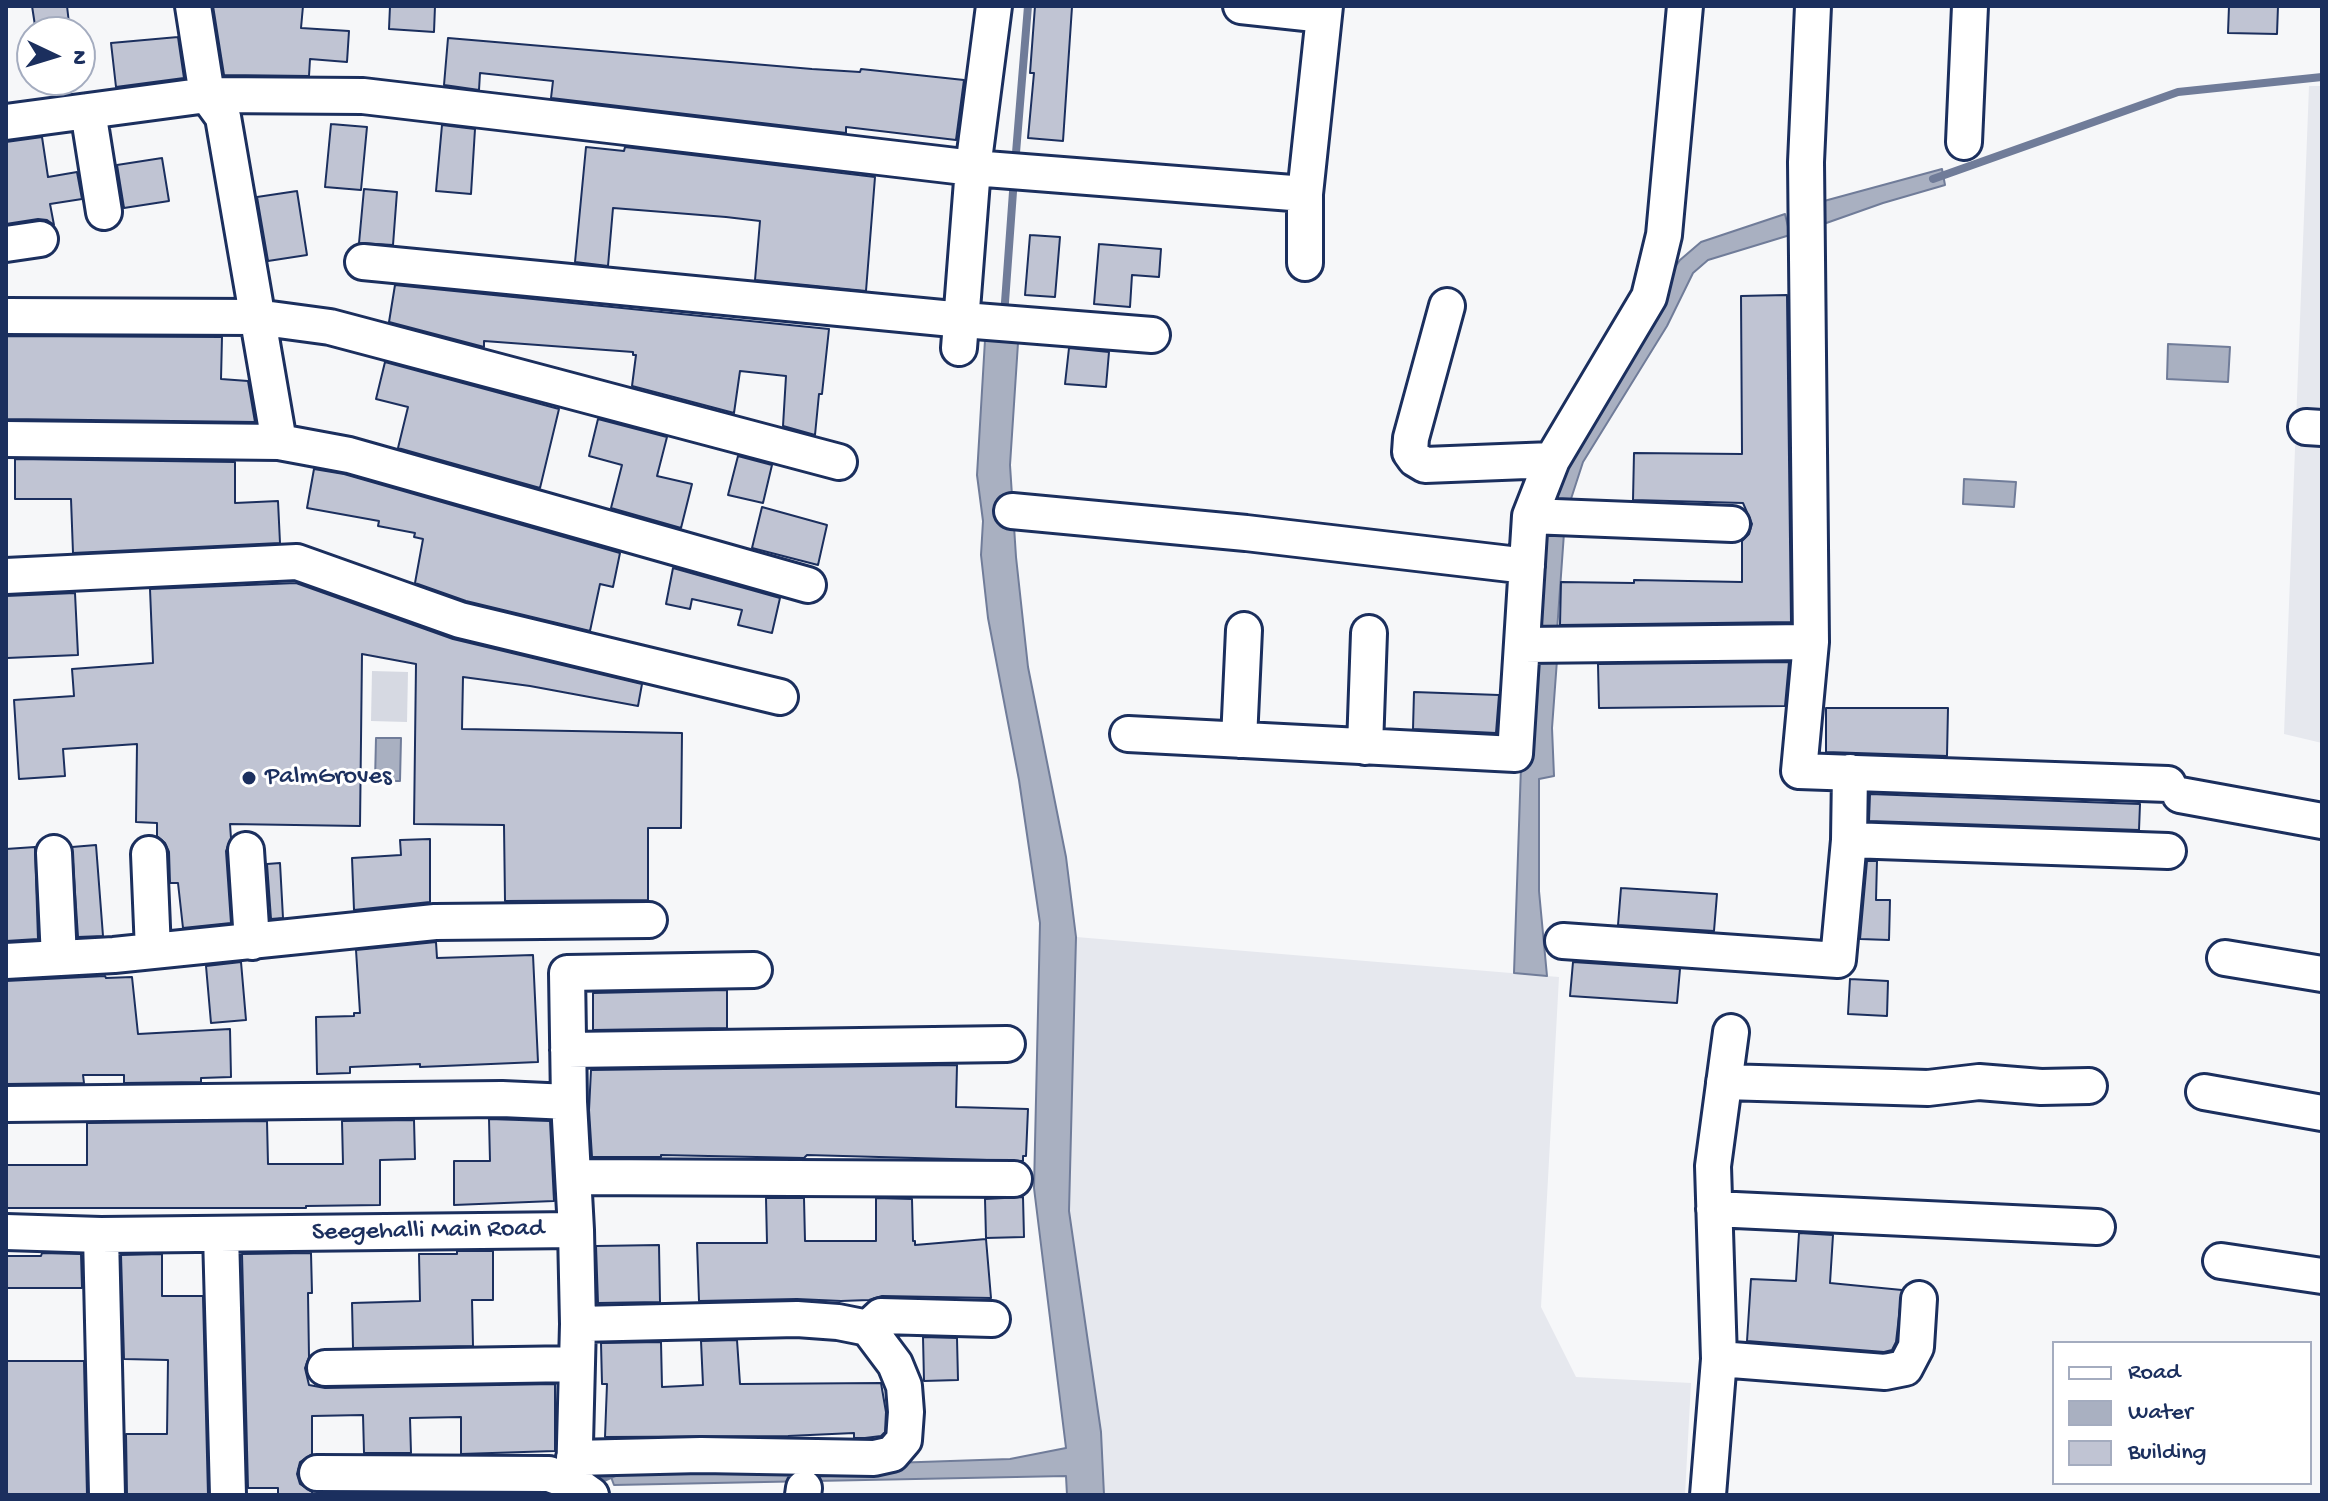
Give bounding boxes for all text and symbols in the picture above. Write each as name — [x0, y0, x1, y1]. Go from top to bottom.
north arrow — [16, 16, 96, 96]
text: N — [64, 49, 91, 66]
place label: PalmGroves — [265, 762, 392, 794]
marker: PalmGroves — [240, 769, 258, 787]
street label: Seegehalli Main Road — [312, 1214, 544, 1250]
legend — [2052, 1341, 2312, 1485]
text: Road — [2128, 1359, 2180, 1388]
text: Water — [2128, 1399, 2192, 1428]
text: Building — [2128, 1439, 2206, 1468]

